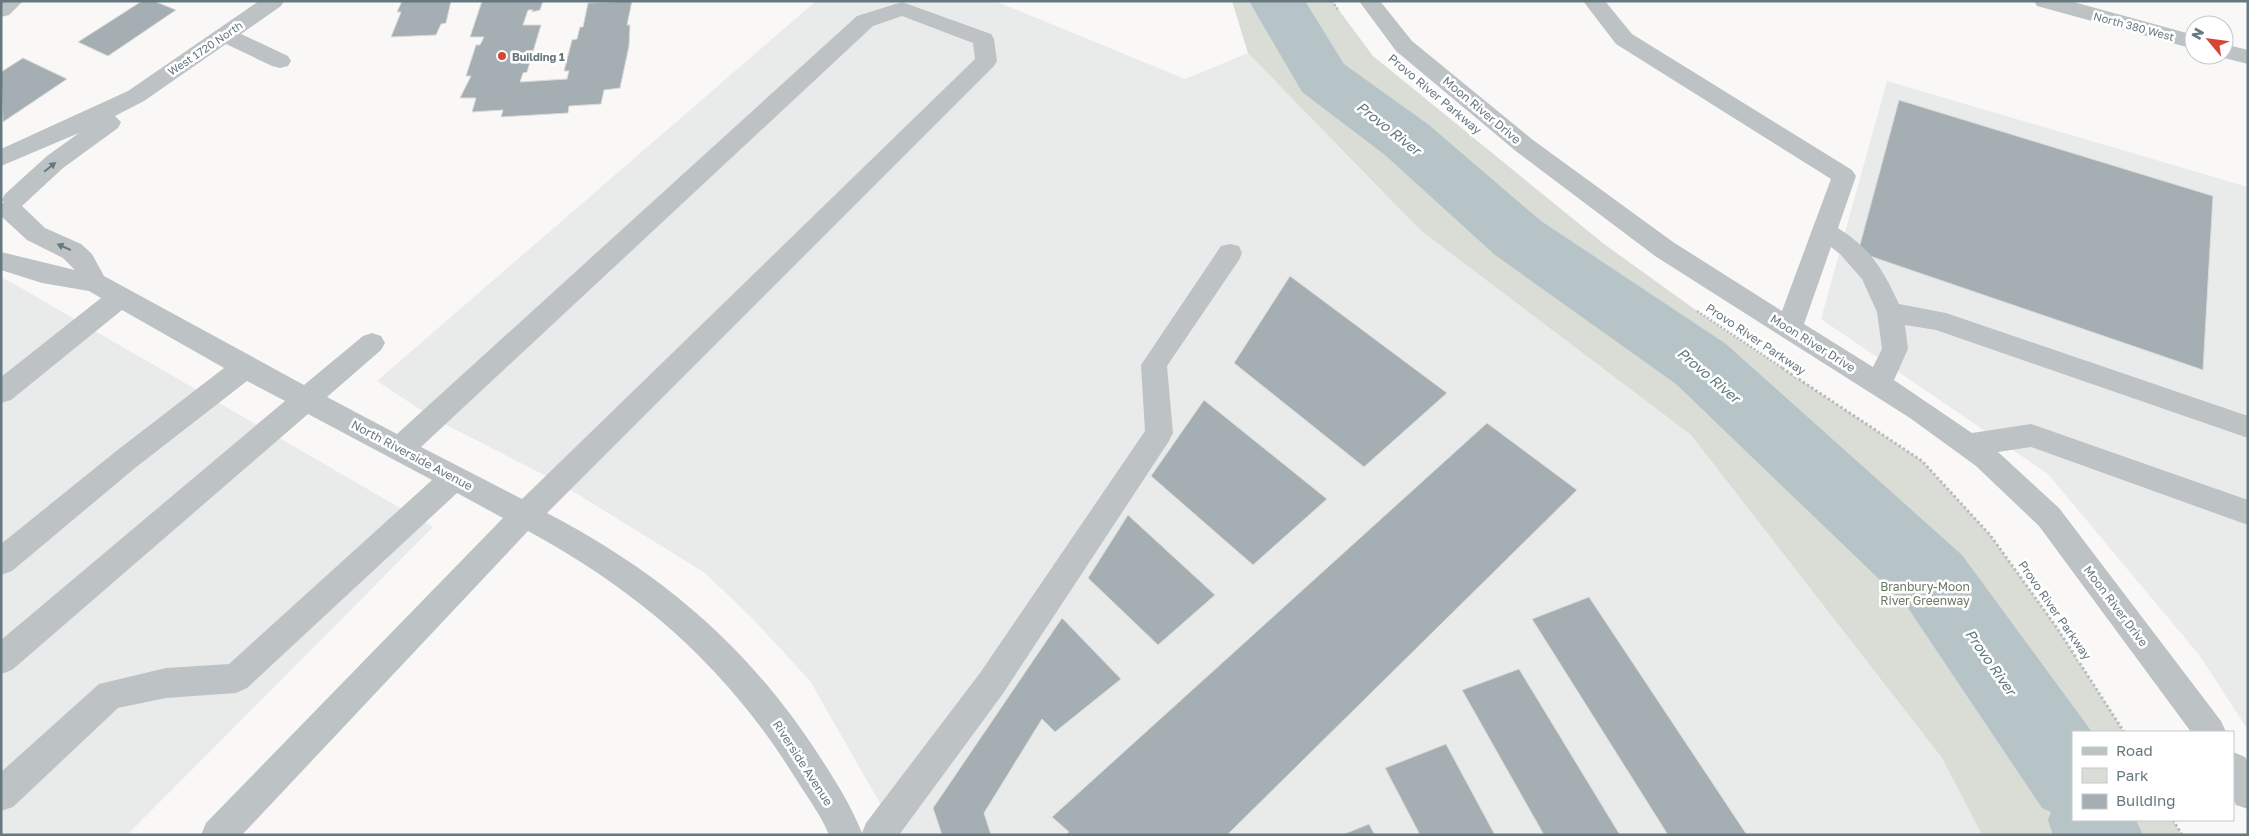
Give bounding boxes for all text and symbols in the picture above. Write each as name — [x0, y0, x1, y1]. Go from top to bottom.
street label: North 380 West — [2092, 9, 2176, 43]
north arrow — [2184, 15, 2234, 65]
street label: West 1720 North — [165, 18, 245, 78]
text: N — [2187, 25, 2207, 42]
marker: Building 1 — [496, 50, 508, 62]
place label: Building 1 — [512, 50, 565, 63]
street label: Provo River Parkway — [1385, 51, 1485, 137]
street label: Moon River Drive — [1440, 73, 1524, 147]
water label: Provo River — [1354, 98, 1424, 158]
one-way arrow — [43, 161, 56, 172]
one-way arrow — [57, 243, 71, 251]
street label: Provo River Parkway — [1703, 300, 1809, 378]
street label: Moon River Drive — [1768, 311, 1858, 375]
water label: Provo River — [1674, 344, 1744, 406]
street label: North Riverside Avenue — [349, 417, 475, 493]
street label: Provo River Parkway — [2015, 558, 2095, 663]
street label: Moon River Drive — [2081, 563, 2151, 649]
park label: Branbury-Moon River Greenway — [1880, 579, 1970, 608]
water label: Provo River — [1962, 626, 2021, 700]
street label: Riverside Avenue — [770, 717, 836, 809]
legend — [2072, 731, 2234, 821]
text: Road — [2116, 741, 2153, 759]
text: Park — [2116, 766, 2149, 784]
text: Building — [2116, 791, 2176, 809]

